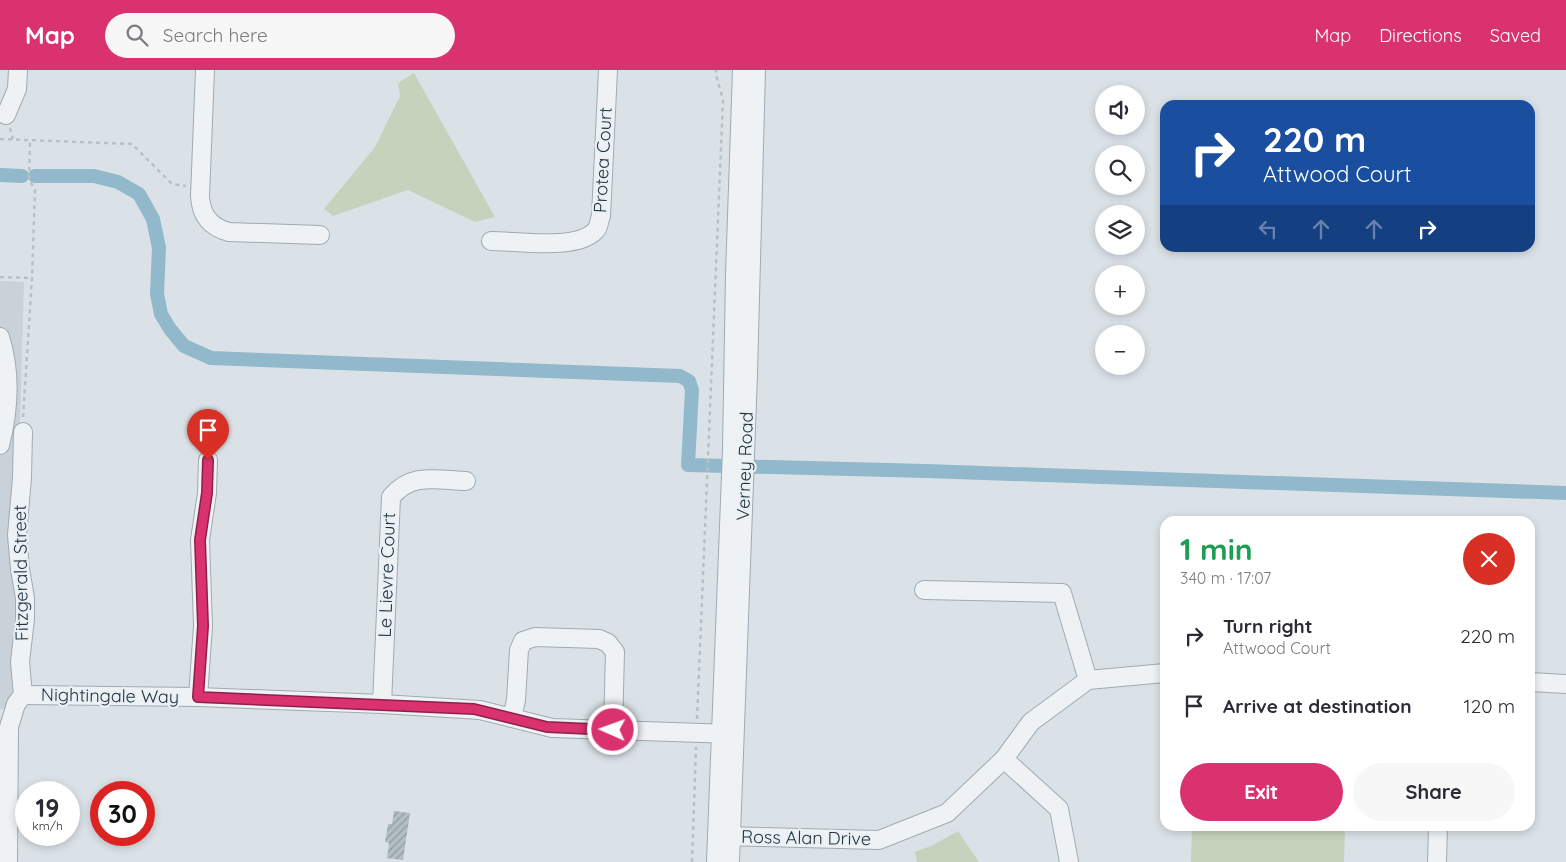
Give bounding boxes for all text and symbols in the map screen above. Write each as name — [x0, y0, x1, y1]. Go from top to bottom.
search box — [105, 13, 455, 58]
text: Map — [25, 20, 75, 50]
icon: search — [123, 21, 151, 49]
text: Search here — [163, 23, 268, 47]
text: Map — [1314, 24, 1351, 47]
text: Directions — [1379, 24, 1462, 47]
text: Saved — [1490, 24, 1541, 47]
map controls — [1095, 85, 1145, 375]
button: sound — [1095, 85, 1145, 135]
street label: Protea Court — [588, 106, 617, 214]
text: 220 m — [1263, 117, 1366, 161]
icon: right — [1180, 120, 1245, 185]
button: search — [1095, 145, 1145, 195]
text: Attwood Court — [1263, 160, 1411, 188]
button: layers — [1095, 205, 1145, 255]
icon: left — [1254, 215, 1282, 243]
icon: ahead — [1307, 215, 1335, 243]
icon: ahead — [1360, 215, 1388, 243]
icon: right — [1413, 215, 1441, 243]
button: + — [1095, 265, 1145, 315]
button: − — [1095, 325, 1145, 375]
pin — [187, 409, 229, 460]
street label: Verney Road — [731, 411, 758, 521]
icon: arrive — [194, 416, 222, 444]
street label: Fitzgerald Street — [8, 505, 33, 641]
street label: Le Lievre Court — [373, 512, 400, 638]
text: 1 min — [1180, 530, 1253, 568]
button: close — [1463, 533, 1515, 585]
text: 340 m · 17:07 — [1180, 568, 1271, 588]
text: Turn right — [1223, 614, 1312, 638]
icon: right — [1180, 622, 1208, 650]
text: 220 m — [1460, 624, 1515, 648]
text: Attwood Court — [1223, 638, 1331, 658]
street label: Nightingale Way — [41, 683, 179, 708]
icon: arrive — [1180, 692, 1208, 720]
text: Arrive at destination — [1223, 694, 1412, 718]
text: 120 m — [1464, 694, 1515, 718]
position arrow — [586, 703, 638, 755]
button: Exit — [1180, 763, 1343, 821]
button: Share — [1353, 763, 1515, 821]
speed limit sign: 30 — [90, 781, 155, 846]
text: 19 — [36, 792, 59, 823]
text: km/h — [32, 818, 63, 833]
street label: Ross Alan Drive — [741, 825, 871, 850]

